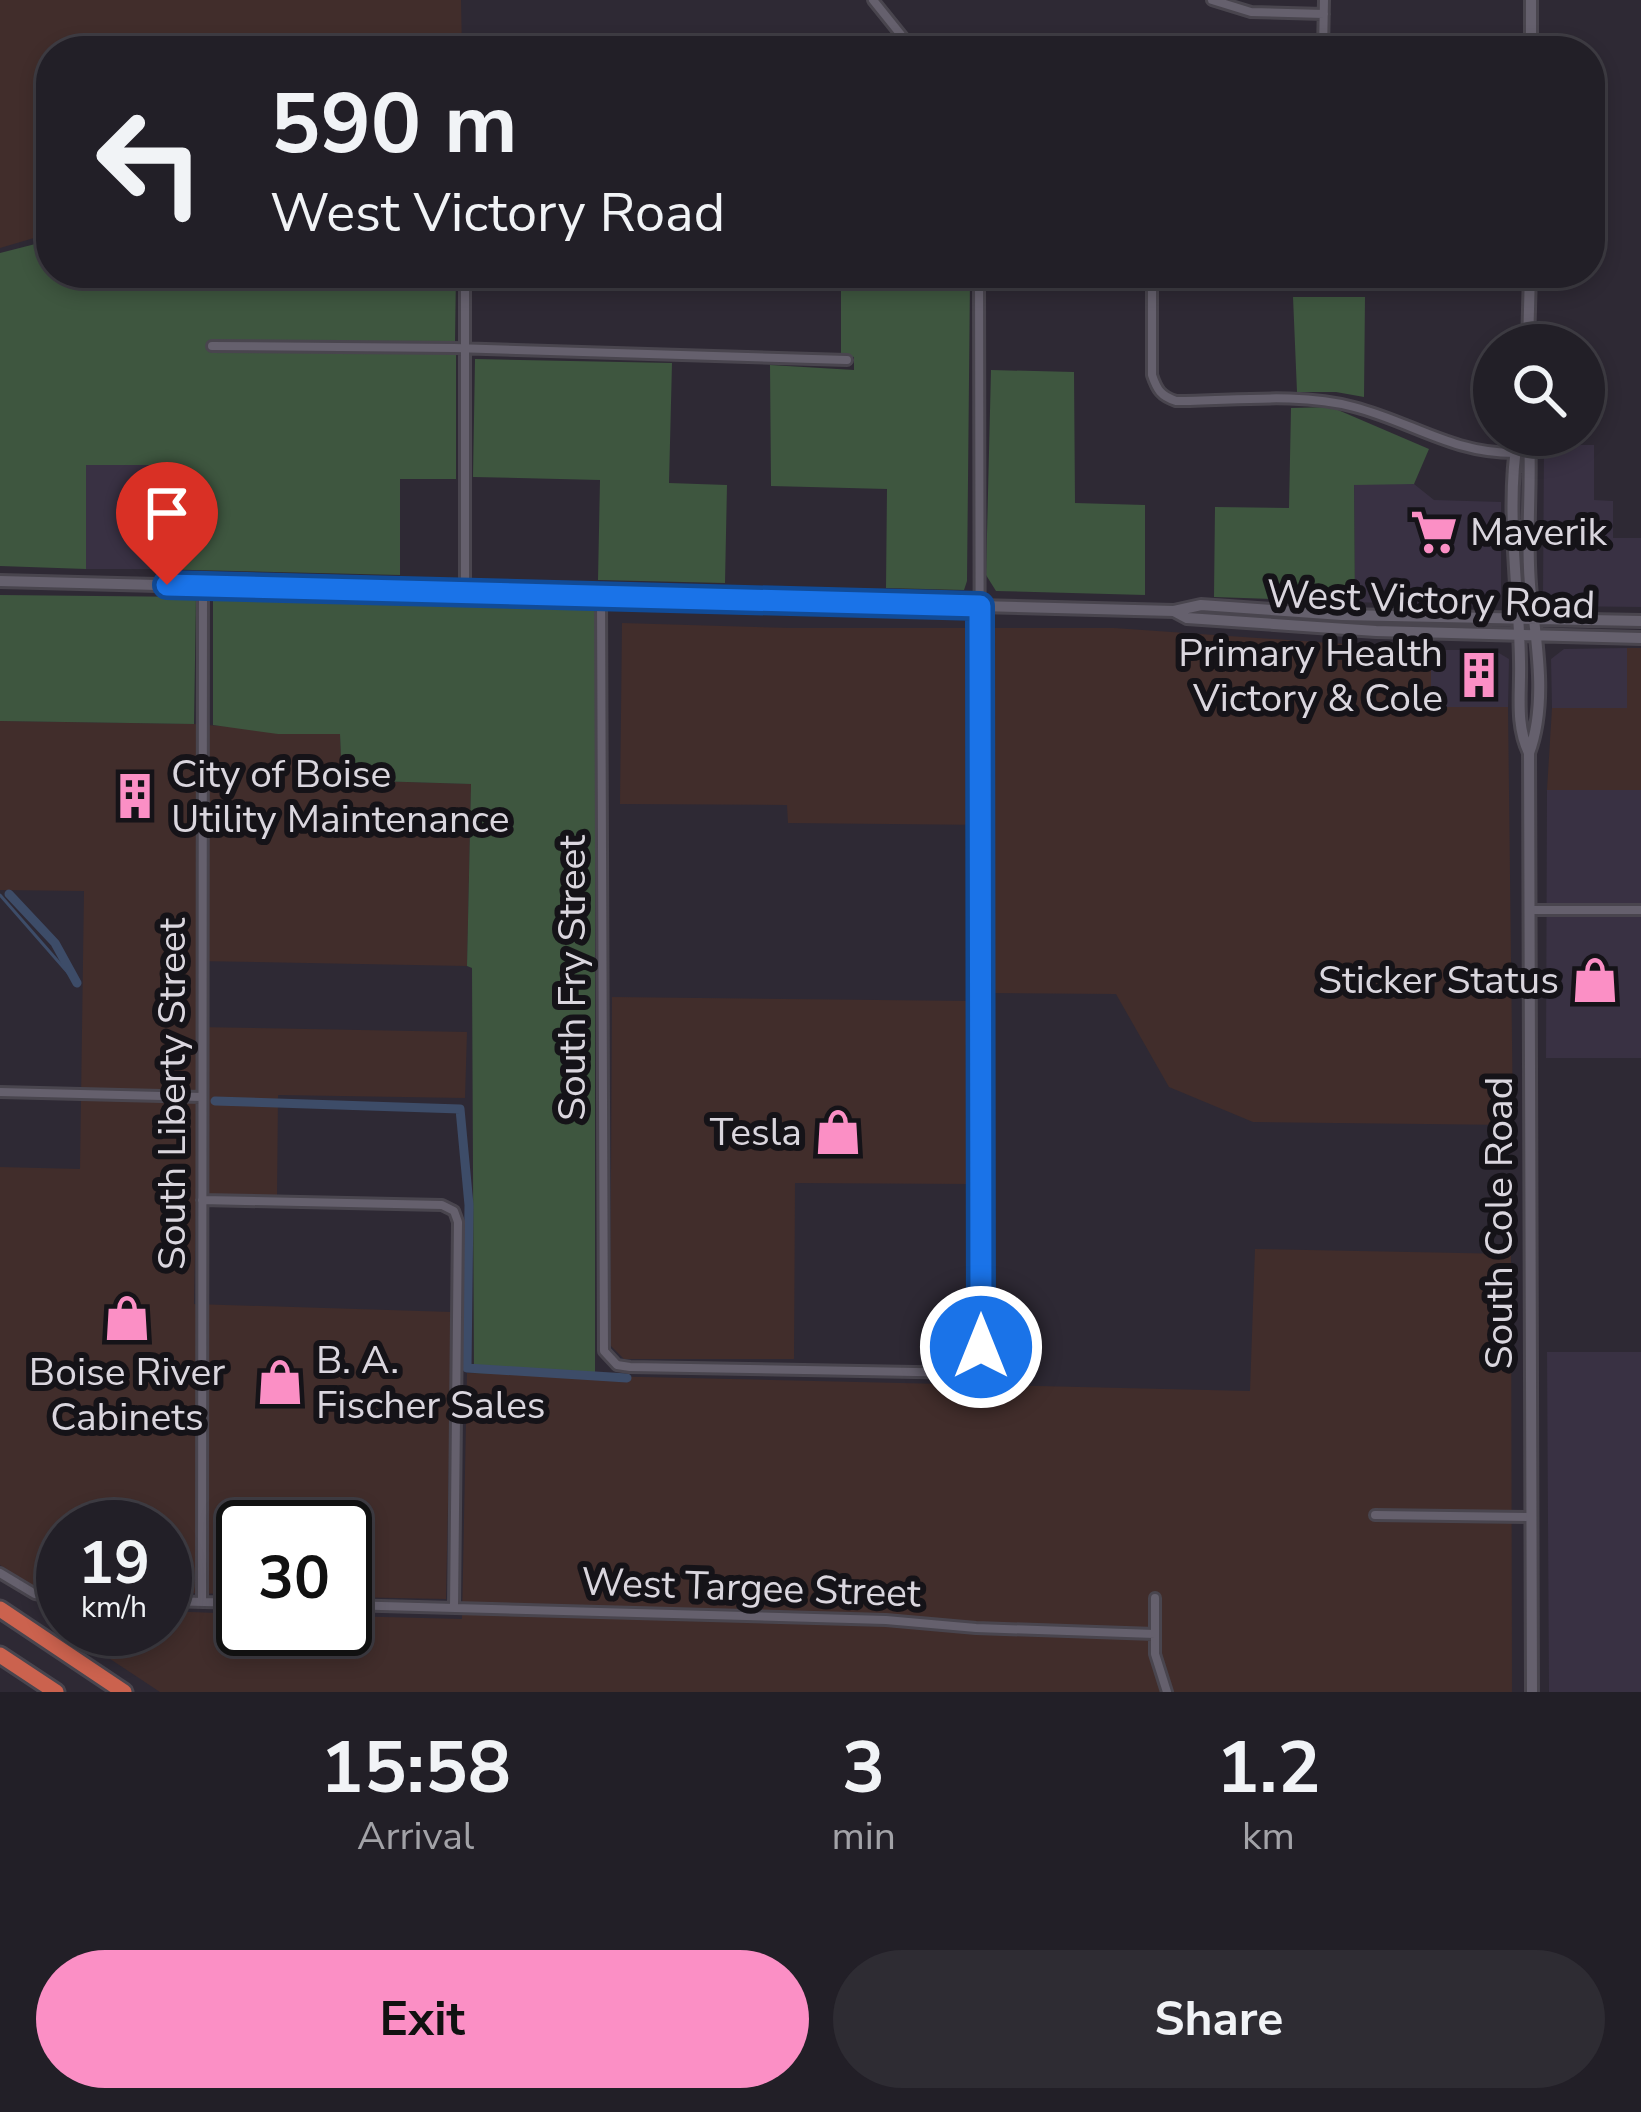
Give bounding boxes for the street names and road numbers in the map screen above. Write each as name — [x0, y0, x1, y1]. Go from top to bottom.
street label: West Victory Road — [1266, 568, 1596, 632]
street label: South Fry Street — [546, 835, 599, 1121]
street label: South Liberty Street — [146, 917, 199, 1270]
street label: South Cole Road — [1473, 1077, 1526, 1369]
street label: West Targee Street — [581, 1556, 922, 1620]

